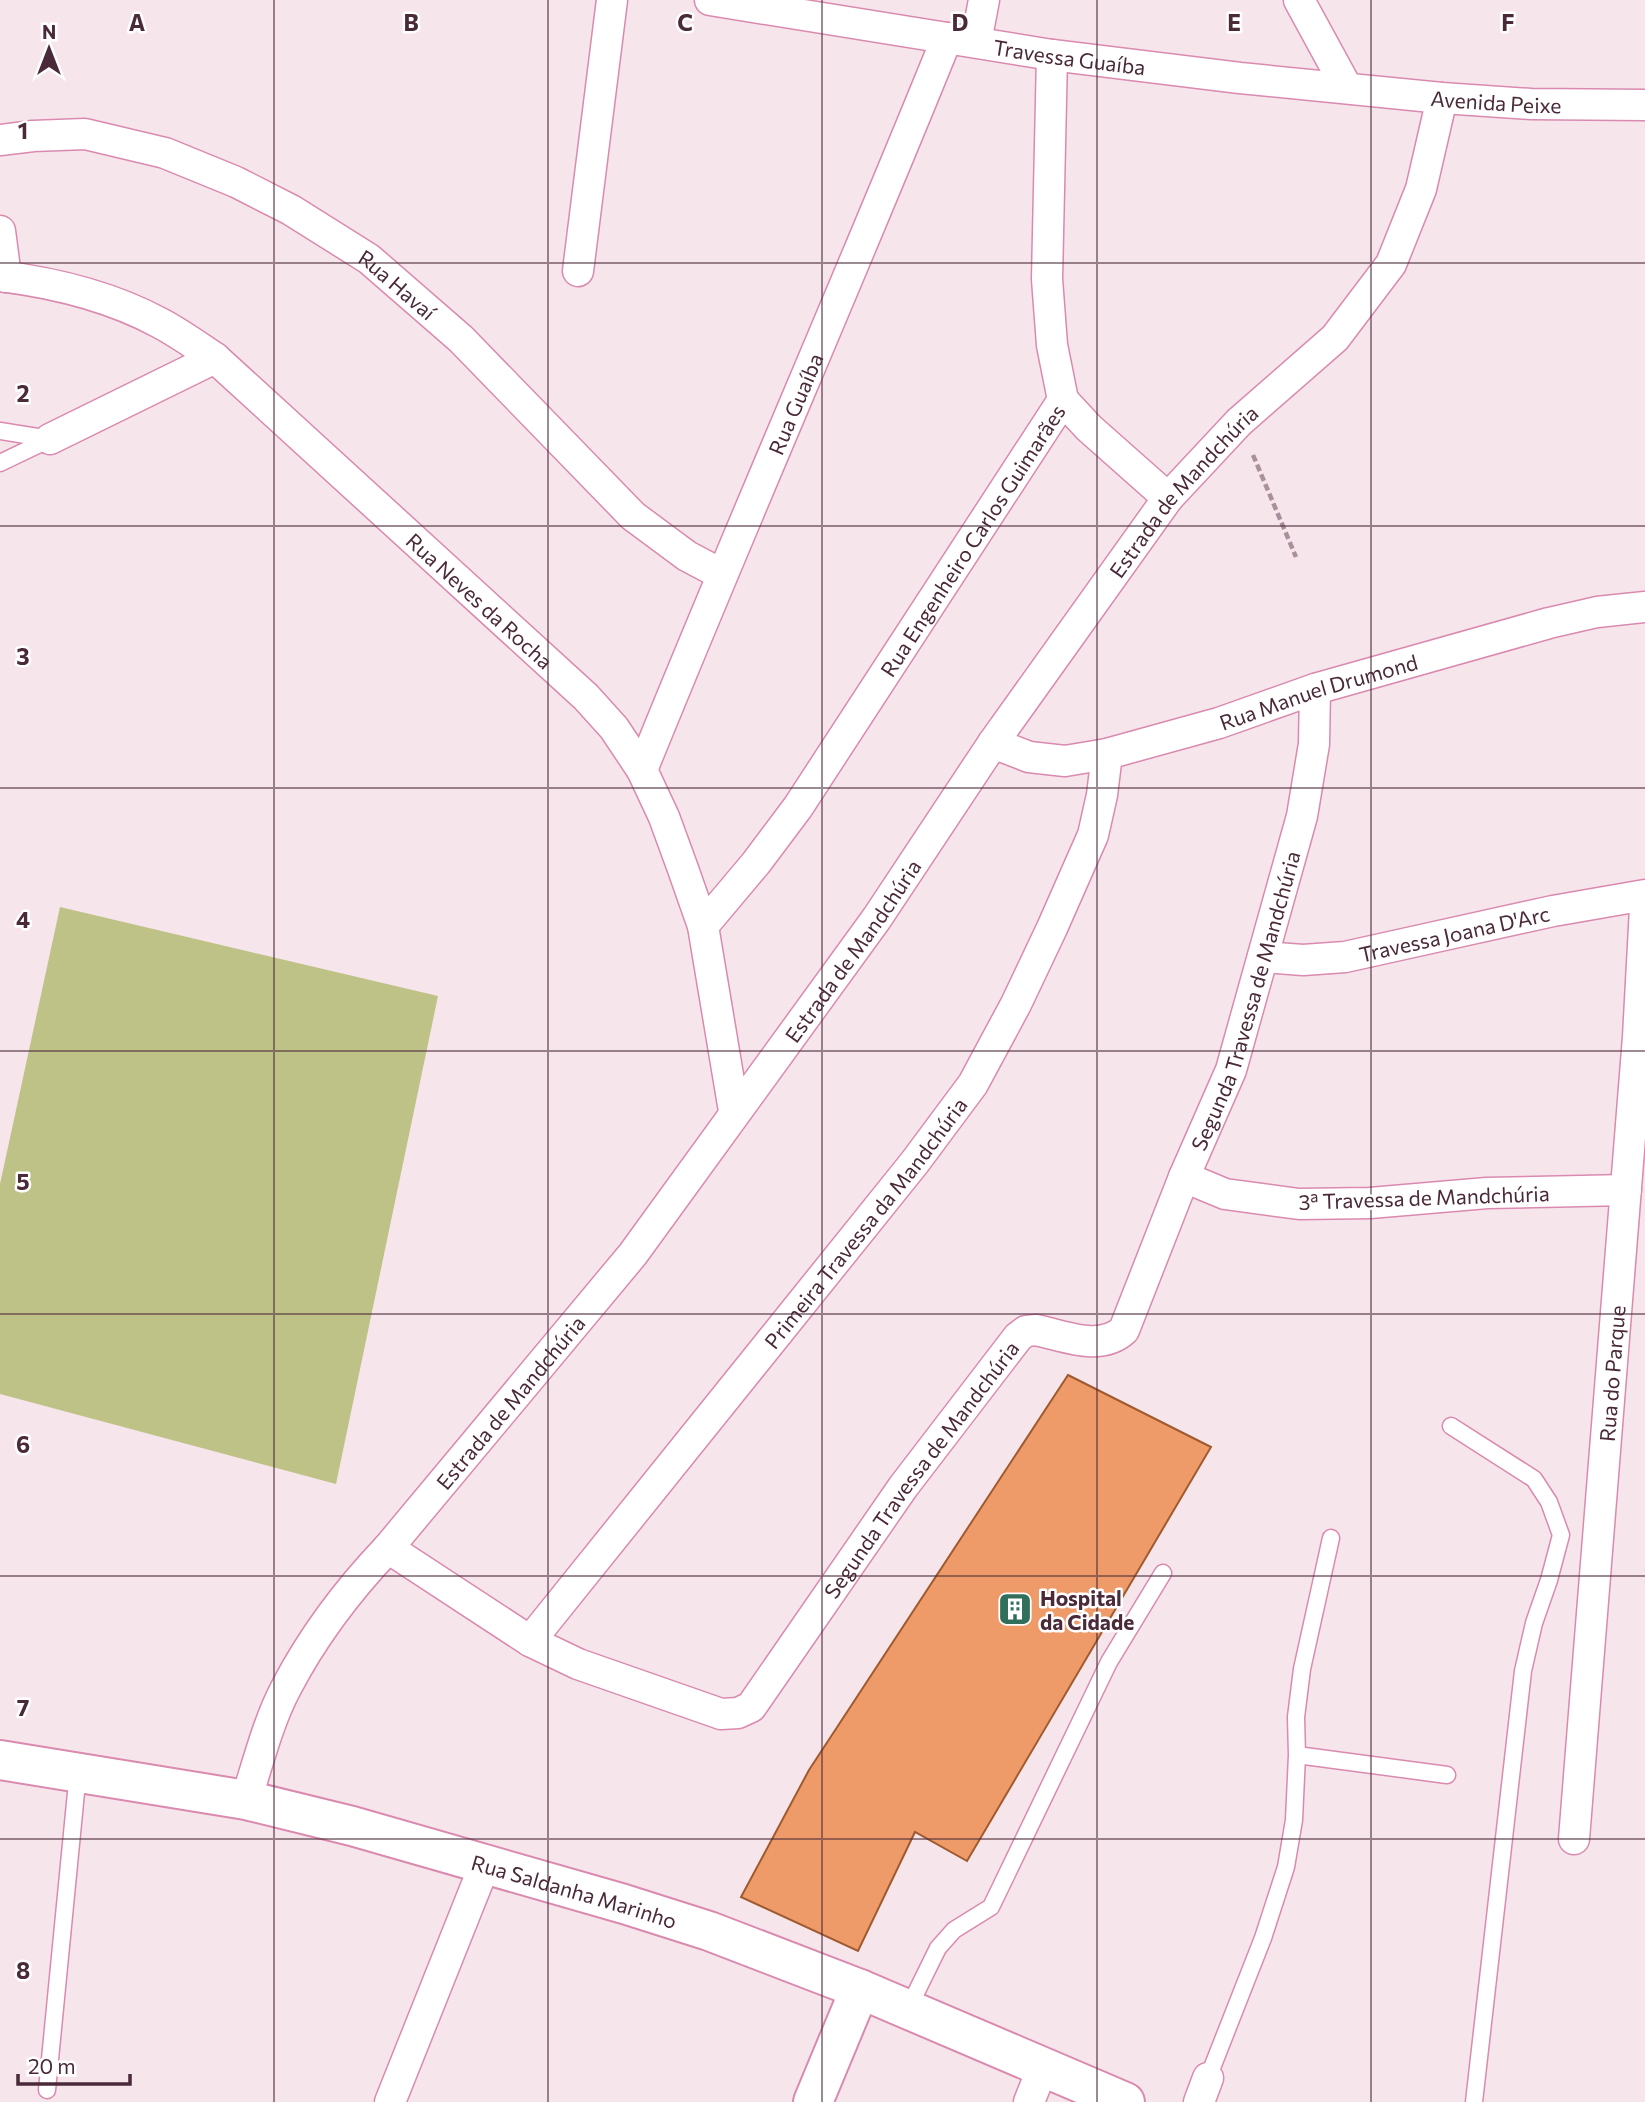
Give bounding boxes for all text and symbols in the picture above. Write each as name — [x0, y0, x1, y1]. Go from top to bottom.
text: A — [129, 8, 146, 36]
text: B — [403, 8, 419, 36]
text: C — [677, 8, 693, 36]
text: D — [952, 8, 969, 36]
text: E — [1227, 8, 1241, 36]
text: F — [1501, 8, 1515, 36]
north arrow — [14, 14, 84, 84]
text: N — [42, 20, 56, 43]
street label: Travessa Guaíba — [992, 33, 1147, 79]
street label: Avenida Peixe — [1430, 84, 1562, 117]
text: 1 — [18, 116, 28, 144]
street label: Rua Havaí — [355, 244, 442, 325]
street label: Rua Guaíba — [762, 349, 827, 458]
text: 2 — [16, 379, 30, 407]
street label: Rua Engenheiro Carlos Guimarães — [874, 399, 1069, 681]
street label: Estrada de Mandchúria — [1103, 399, 1262, 582]
street label: Rua Neves da Rocha — [402, 527, 558, 673]
text: 3 — [16, 642, 30, 670]
street label: Rua Manuel Drumond — [1216, 648, 1420, 734]
street label: Segunda Travessa de Mandchúria — [1185, 848, 1304, 1154]
street label: Estrada de Mandchúria — [779, 854, 925, 1047]
street label: Travessa Joana D'Arc — [1357, 900, 1552, 966]
text: 4 — [16, 905, 30, 933]
street label: Primeira Travessa da Mandchúria — [758, 1092, 971, 1353]
text: 5 — [16, 1167, 30, 1195]
street label: 3ª Travessa de Mandchúria — [1298, 1180, 1550, 1214]
street label: Rua do Parque — [1593, 1304, 1629, 1443]
street label: Estrada de Mandchúria — [430, 1310, 589, 1494]
street label: Segunda Travessa de Mandchúria — [818, 1335, 1023, 1603]
text: 6 — [16, 1430, 30, 1458]
place label: Hospital da Cidade — [1040, 1585, 1134, 1634]
building icon: Hospital da Cidade — [996, 1590, 1034, 1628]
text: 7 — [17, 1693, 29, 1721]
street label: Rua Saldanha Marinho — [469, 1848, 680, 1933]
text: 8 — [16, 1956, 30, 1984]
scale bar — [18, 2042, 130, 2086]
text: 20 m — [28, 2053, 76, 2078]

